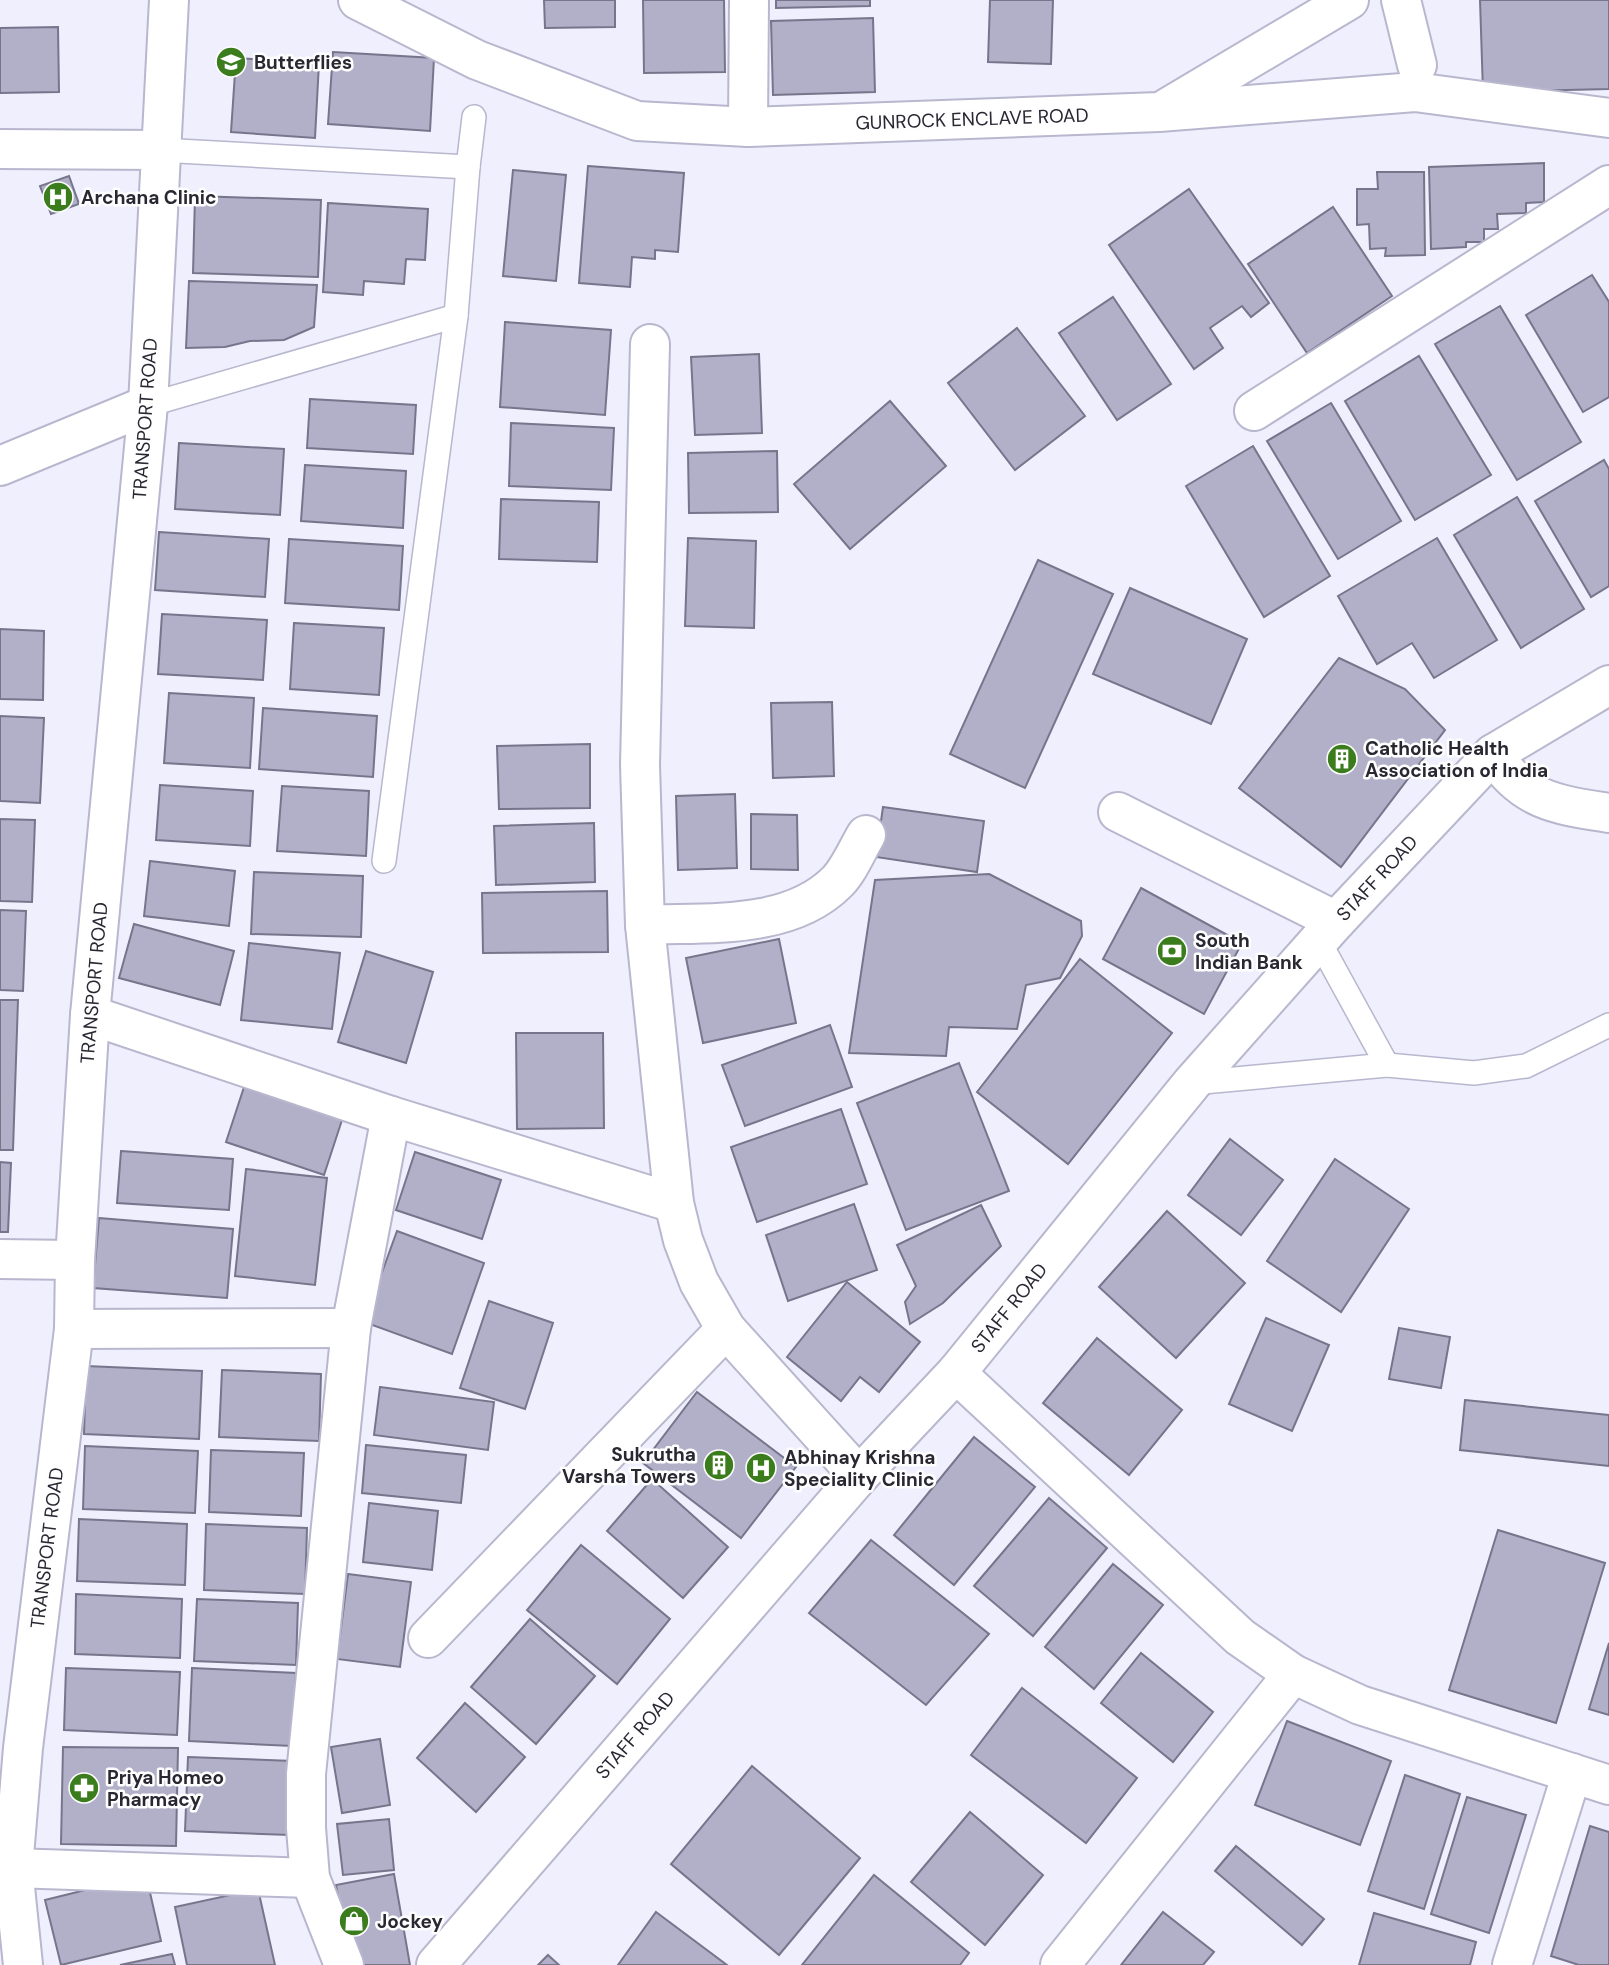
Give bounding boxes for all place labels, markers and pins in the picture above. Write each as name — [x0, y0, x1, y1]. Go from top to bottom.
school or university icon: Butterflies — [214, 45, 248, 79]
place label: Butterflies — [254, 50, 352, 75]
hospital icon: Archana Clinic — [41, 180, 75, 214]
place label: Archana Clinic — [81, 185, 217, 210]
place label: Catholic Health Association of India — [1365, 736, 1548, 783]
building icon: Catholic Health Association of India — [1325, 742, 1359, 776]
place label: South Indian Bank — [1195, 928, 1303, 975]
bank icon: South Indian Bank — [1155, 934, 1189, 968]
place label: Sukrutha Varsha Towers — [562, 1442, 696, 1489]
place label: Abhinay Krishna Speciality Clinic — [784, 1445, 935, 1492]
building icon: Sukrutha Varsha Towers — [702, 1448, 736, 1482]
hospital icon: Abhinay Krishna Speciality Clinic — [744, 1451, 778, 1485]
place label: Priya Homeo Pharmacy — [107, 1765, 224, 1812]
pharmacy icon: Priya Homeo Pharmacy — [67, 1771, 101, 1805]
shop icon: Jockey — [337, 1904, 371, 1938]
place label: Jockey — [377, 1909, 444, 1934]

